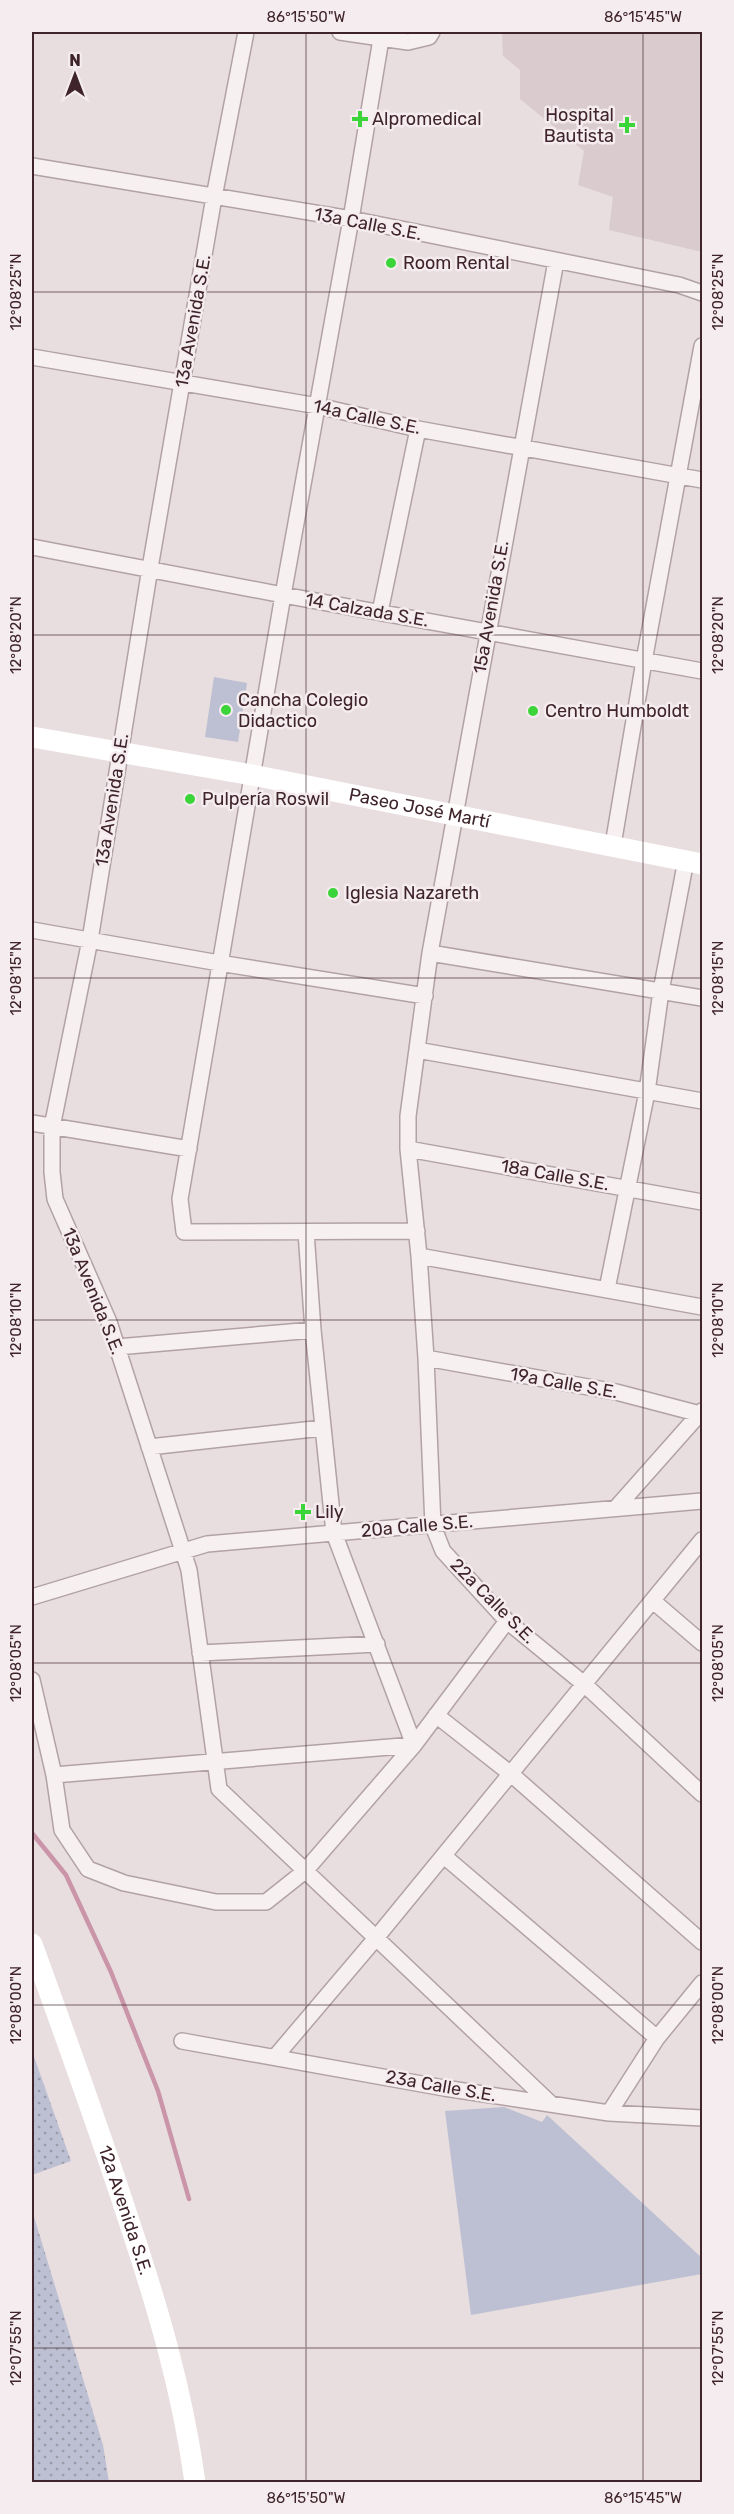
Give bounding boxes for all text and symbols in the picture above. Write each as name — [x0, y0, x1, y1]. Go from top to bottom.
text: 86°15'50"W — [266, 8, 346, 26]
text: 86°15'45"W — [604, 8, 682, 26]
north arrow — [45, 45, 105, 105]
text: N — [69, 51, 81, 70]
place label: Hospital Bautista — [544, 104, 614, 147]
place label: Alpromedical — [372, 108, 482, 130]
marker: Alpromedical — [353, 112, 367, 126]
marker: Hospital Bautista — [618, 116, 636, 134]
street label: 13a Calle S.E. — [312, 203, 424, 245]
place label: Room Rental — [403, 252, 510, 274]
text: 12°08'25"N — [7, 253, 25, 331]
street label: 13a Avenida S.E. — [170, 253, 216, 389]
text: 12°08'25"N — [709, 253, 727, 331]
marker: Room Rental — [384, 256, 398, 270]
street label: 14a Calle S.E. — [311, 395, 423, 439]
street label: 15a Avenida S.E. — [468, 539, 514, 675]
street label: 14 Calzada S.E. — [304, 588, 430, 632]
text: 12°08'20"N — [7, 596, 25, 674]
text: 12°08'20"N — [709, 596, 727, 674]
place label: Cancha Colegio Didactico — [238, 689, 368, 732]
place label: Centro Humboldt — [545, 700, 689, 722]
marker: Cancha Colegio Didactico — [219, 703, 233, 717]
marker: Centro Humboldt — [526, 704, 540, 718]
street label: 13a Avenida S.E. — [91, 732, 133, 868]
street label: Paseo José Martí — [347, 783, 494, 833]
place label: Pulpería Roswil — [202, 788, 329, 810]
marker: Pulpería Roswil — [183, 792, 197, 806]
place label: Iglesia Nazareth — [345, 882, 479, 904]
marker: Iglesia Nazareth — [326, 886, 340, 900]
text: 12°08'15"N — [7, 941, 25, 1015]
text: 12°08'15"N — [709, 941, 727, 1015]
street label: 18a Calle S.E. — [499, 1155, 611, 1195]
street label: 13a Avenida S.E. — [58, 1224, 128, 1358]
text: 12°08'10"N — [7, 1282, 25, 1358]
text: 12°08'10"N — [709, 1282, 727, 1358]
street label: 19a Calle S.E. — [508, 1363, 620, 1403]
place label: Lily — [315, 1501, 344, 1523]
marker: Lily — [296, 1505, 310, 1519]
street label: 20a Calle S.E. — [360, 1510, 474, 1542]
street label: 22a Calle S.E. — [446, 1554, 540, 1648]
text: 12°08'05"N — [7, 1624, 25, 1702]
text: 12°08'05"N — [709, 1624, 727, 1702]
text: 12°08'00"N — [7, 1966, 25, 2044]
text: 12°08'00"N — [709, 1966, 727, 2044]
street label: 23a Calle S.E. — [384, 2065, 498, 2107]
street label: 12a Avenida S.E. — [94, 2143, 157, 2278]
text: 12°07'55"N — [7, 2310, 25, 2386]
text: 12°07'55"N — [709, 2310, 727, 2386]
text: 86°15'50"W — [266, 2489, 346, 2507]
text: 86°15'45"W — [604, 2489, 682, 2507]

